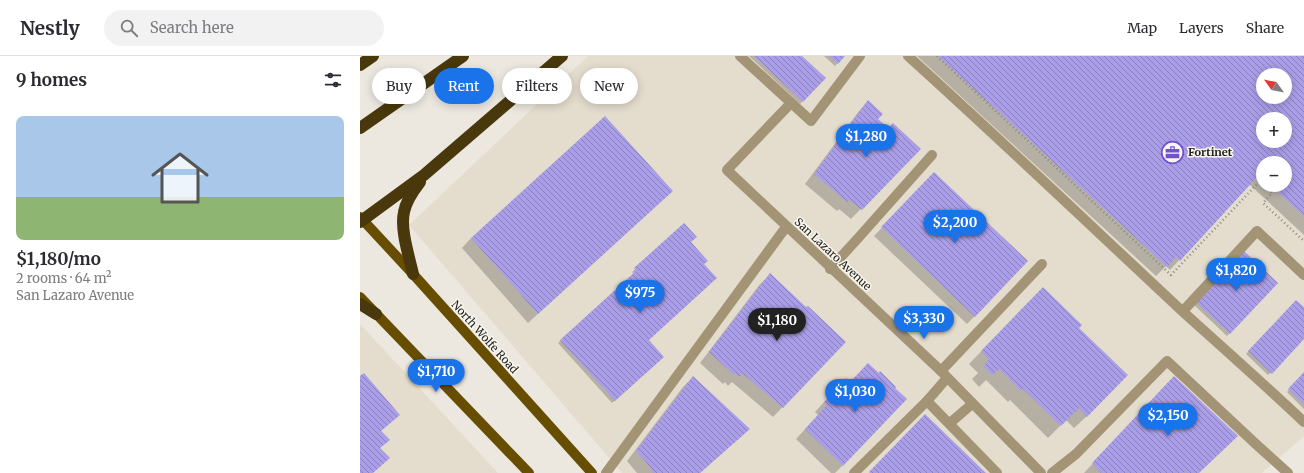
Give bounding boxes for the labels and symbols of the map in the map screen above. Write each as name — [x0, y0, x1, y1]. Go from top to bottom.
north arrow — [1256, 68, 1292, 104]
pin: $1,280 — [833, 124, 899, 158]
office icon: Fortinet — [1160, 139, 1186, 165]
place label: Fortinet — [1188, 145, 1233, 159]
pin: $2,200 — [922, 210, 988, 244]
street label: San Lazaro Avenue — [792, 215, 875, 293]
pin: $1,820 — [1203, 258, 1269, 292]
pin: $975 — [616, 280, 664, 314]
street label: North Wolfe Road — [449, 298, 522, 377]
pin: $3,330 — [891, 306, 957, 340]
pin: $1,180 — [744, 308, 810, 342]
pin: $1,710 — [403, 359, 469, 393]
pin: $1,030 — [822, 379, 888, 413]
pin: $2,150 — [1135, 403, 1201, 437]

